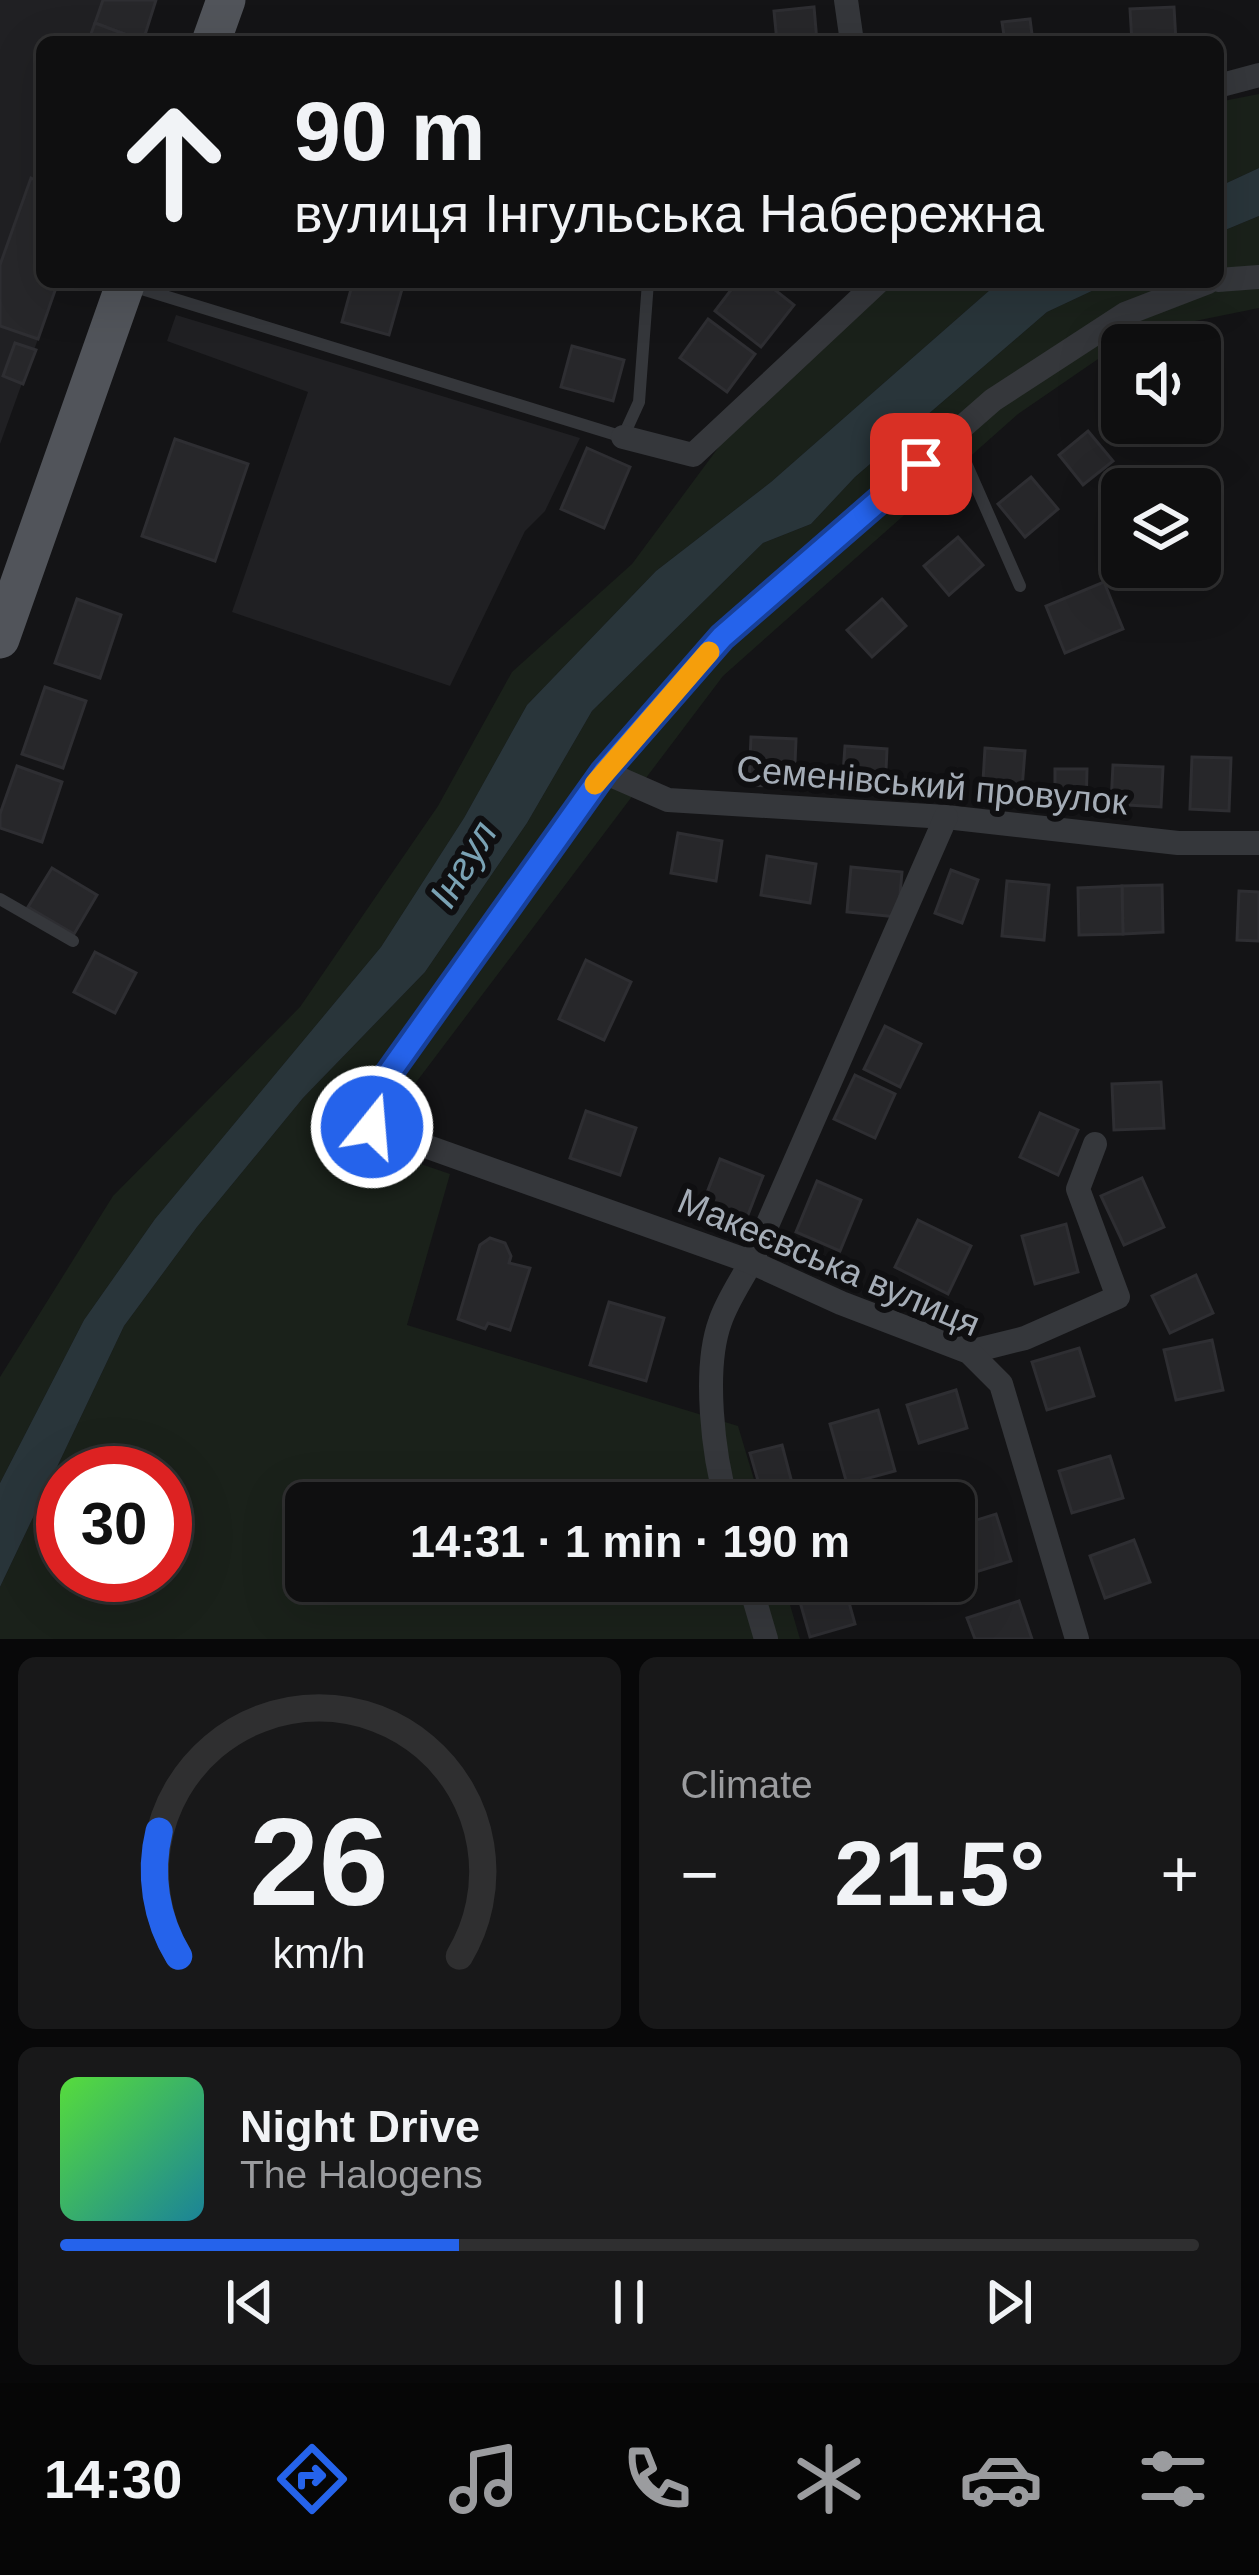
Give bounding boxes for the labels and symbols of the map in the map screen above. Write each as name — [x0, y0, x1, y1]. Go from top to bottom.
pin — [870, 413, 972, 515]
street label: Семенівський провулок — [735, 747, 1129, 823]
water label: Інгул — [421, 813, 505, 915]
position arrow — [309, 1064, 435, 1190]
street label: Макеєвська вулиця — [672, 1180, 986, 1344]
speed limit sign: 30 — [36, 1446, 192, 1602]

